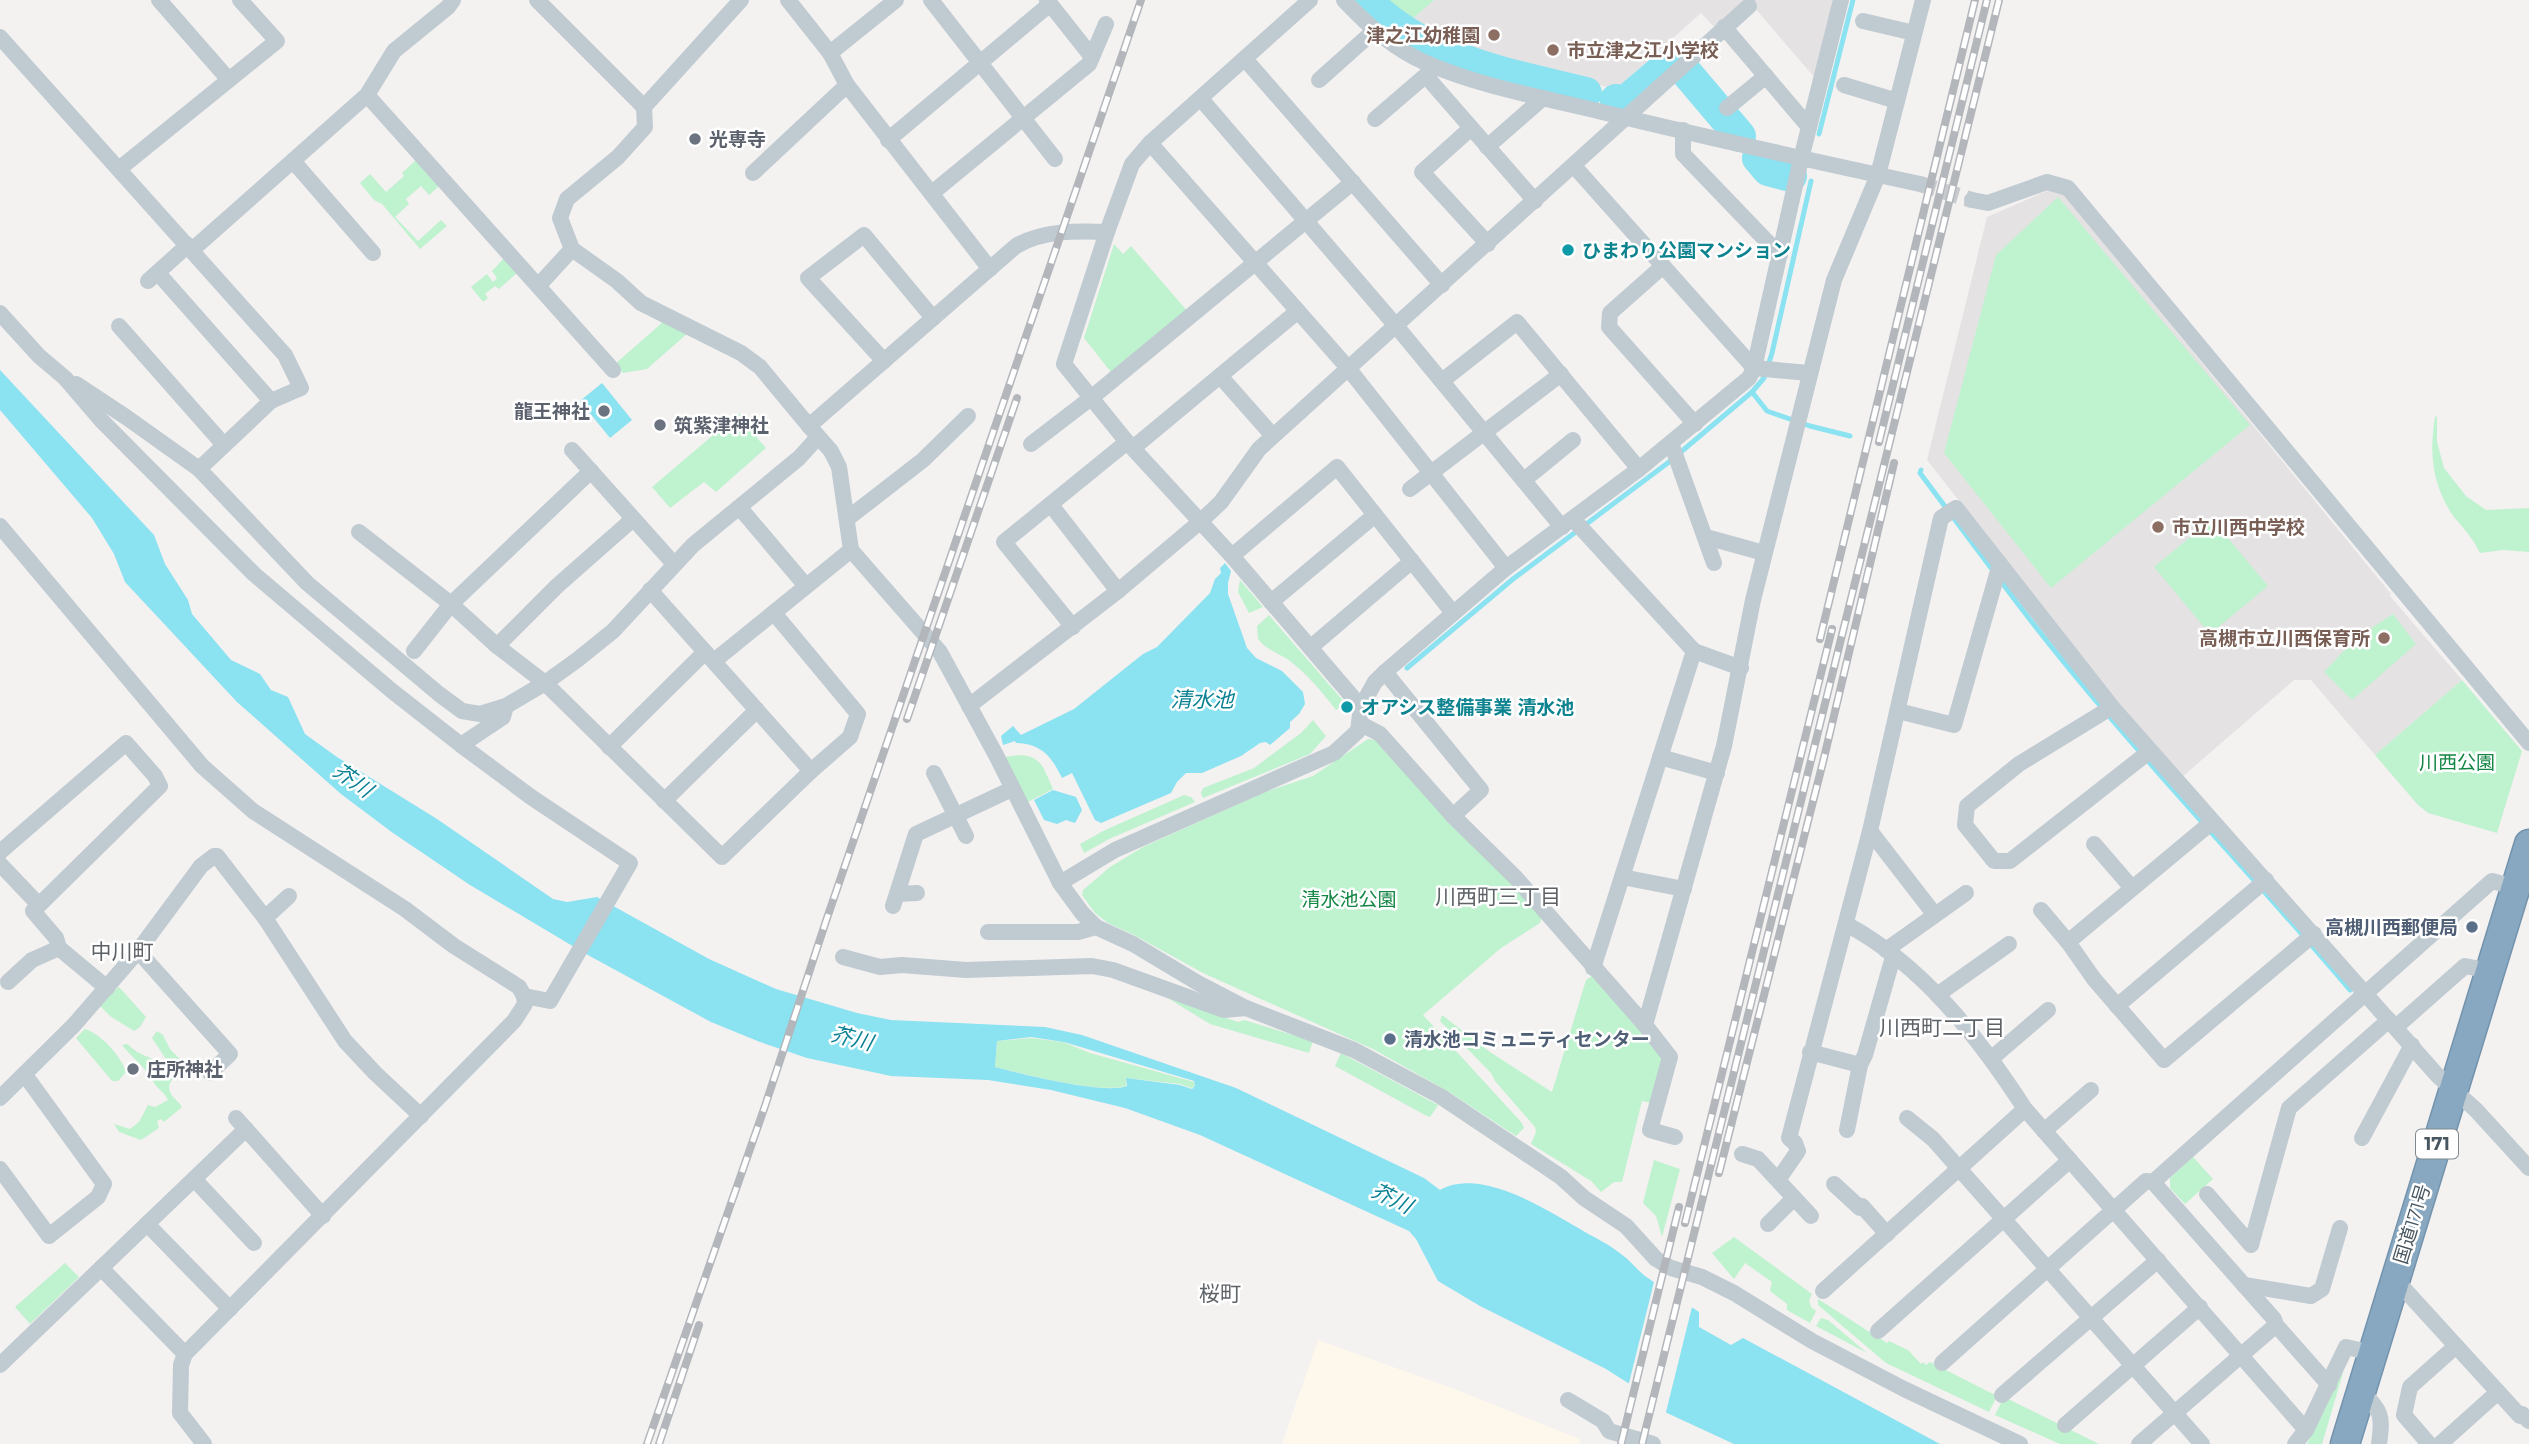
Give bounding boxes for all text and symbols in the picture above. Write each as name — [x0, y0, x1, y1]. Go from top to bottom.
place label: 津之江幼稚園 — [1366, 24, 1480, 47]
marker: 津之江幼稚園 — [1486, 27, 1502, 43]
place label: 市立津之江小学校 — [1567, 39, 1719, 62]
marker: 市立津之江小学校 — [1545, 42, 1561, 58]
place label: 光専寺 — [709, 128, 766, 151]
marker: 光専寺 — [687, 131, 703, 147]
place label: ひまわり公園マンション — [1582, 239, 1791, 262]
marker: ひまわり公園マンション — [1560, 242, 1576, 258]
place label: 龍王神社 — [514, 400, 590, 423]
marker: 龍王神社 — [596, 403, 612, 419]
place label: 筑紫津神社 — [674, 414, 769, 437]
marker: 筑紫津神社 — [652, 417, 668, 433]
place label: 市立川西中学校 — [2172, 516, 2305, 539]
marker: 市立川西中学校 — [2150, 519, 2166, 535]
place label: 高槻市立川西保育所 — [2199, 627, 2370, 650]
marker: 高槻市立川西保育所 — [2376, 630, 2392, 646]
water label: 清水池 — [1171, 687, 1235, 712]
place label: オアシス整備事業 清水池 — [1361, 696, 1575, 719]
marker: オアシス整備事業 清水池 — [1339, 699, 1355, 715]
park label: 川西公園 — [2419, 751, 2495, 774]
water label: 芥川 — [329, 758, 379, 803]
district label: 川西町三丁目 — [1435, 884, 1561, 909]
park label: 清水池公園 — [1301, 888, 1397, 911]
place label: 高槻川西郵便局 — [2325, 916, 2458, 939]
marker: 高槻川西郵便局 — [2464, 919, 2480, 935]
district label: 中川町 — [91, 939, 154, 964]
district label: 川西町二丁目 — [1879, 1015, 2005, 1040]
water label: 芥川 — [829, 1021, 877, 1056]
place label: 清水池コミュニティセンター — [1404, 1028, 1650, 1051]
marker: 清水池コミュニティセンター — [1382, 1031, 1398, 1047]
place label: 庄所神社 — [147, 1058, 223, 1081]
marker: 庄所神社 — [125, 1061, 141, 1077]
road number: 171 — [2416, 1129, 2458, 1158]
water label: 芥川 — [1368, 1178, 1418, 1219]
street label: 国道171号 — [2389, 1181, 2435, 1267]
district label: 桜町 — [1199, 1281, 1241, 1306]

